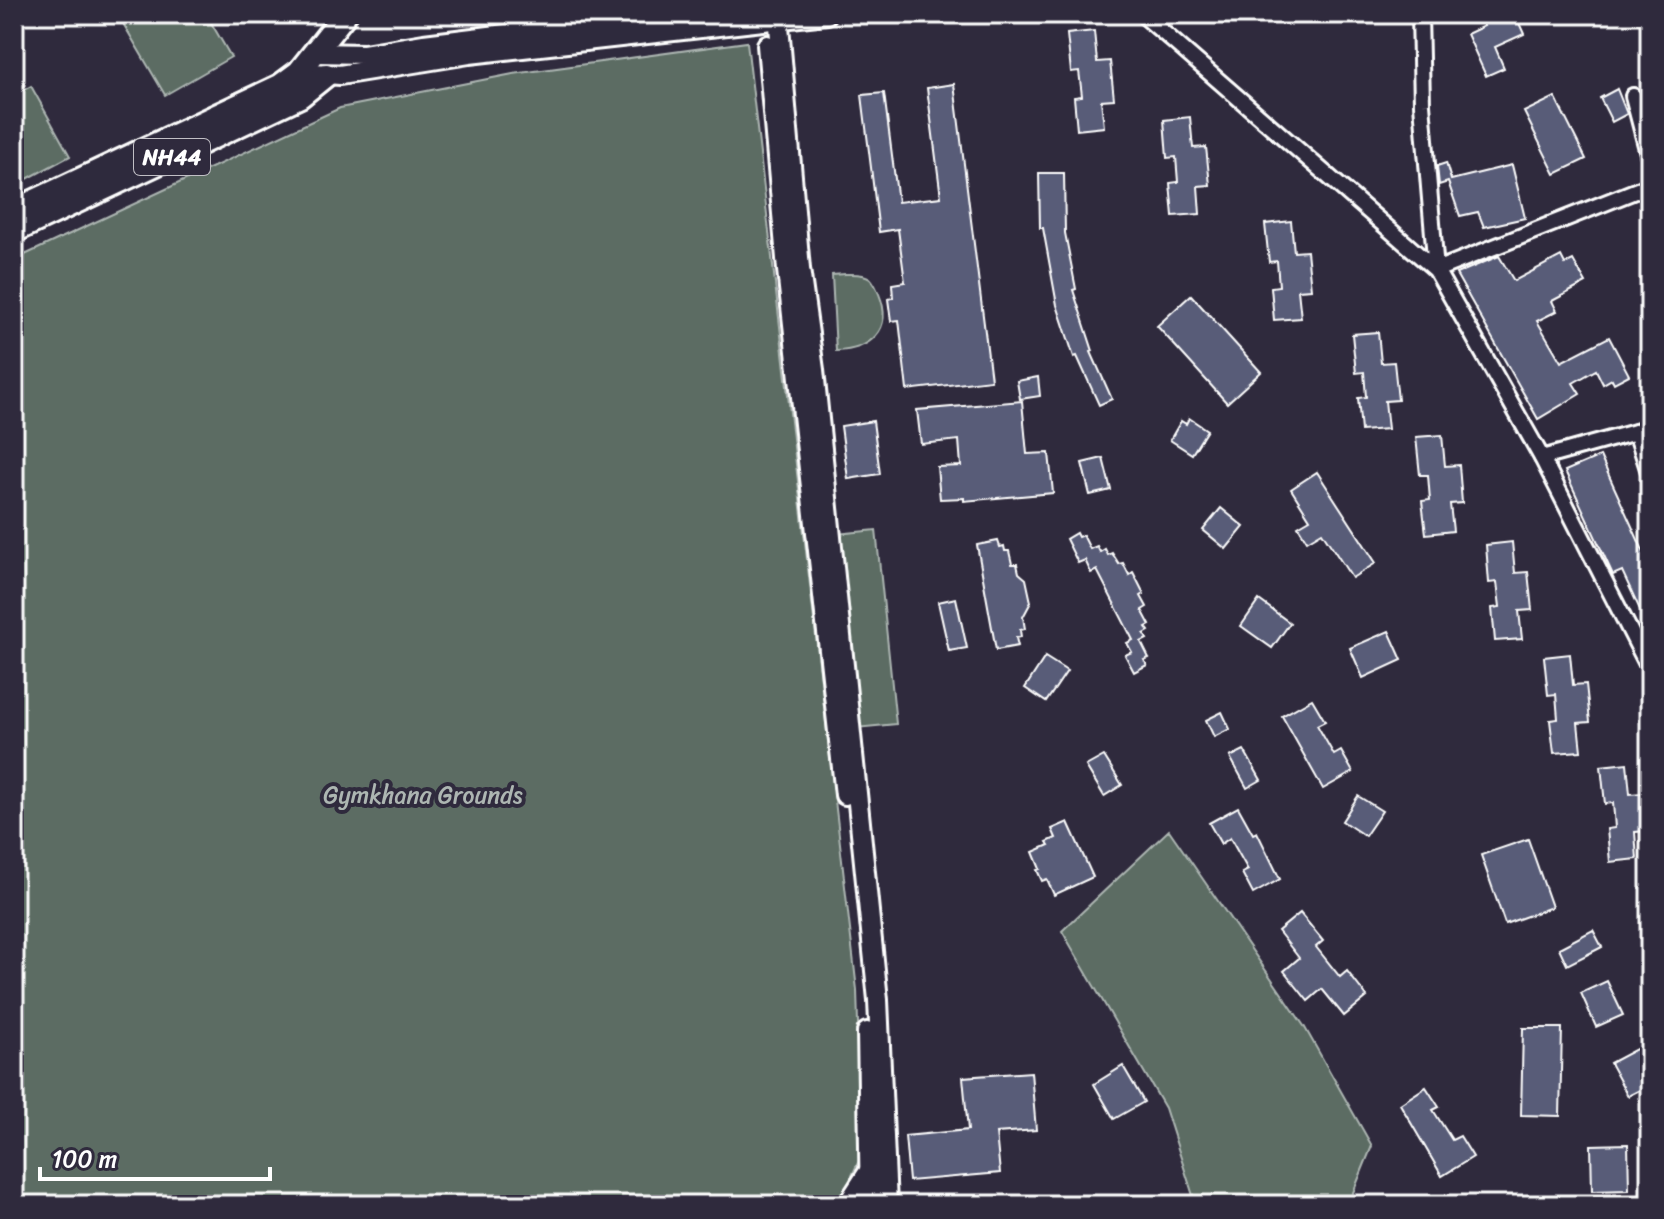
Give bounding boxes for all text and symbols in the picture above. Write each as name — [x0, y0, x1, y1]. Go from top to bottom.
road number: NH44 — [134, 139, 210, 175]
park label: Gymkhana Grounds — [323, 774, 523, 816]
scale bar — [40, 1131, 270, 1181]
text: 100 m — [52, 1138, 117, 1180]

